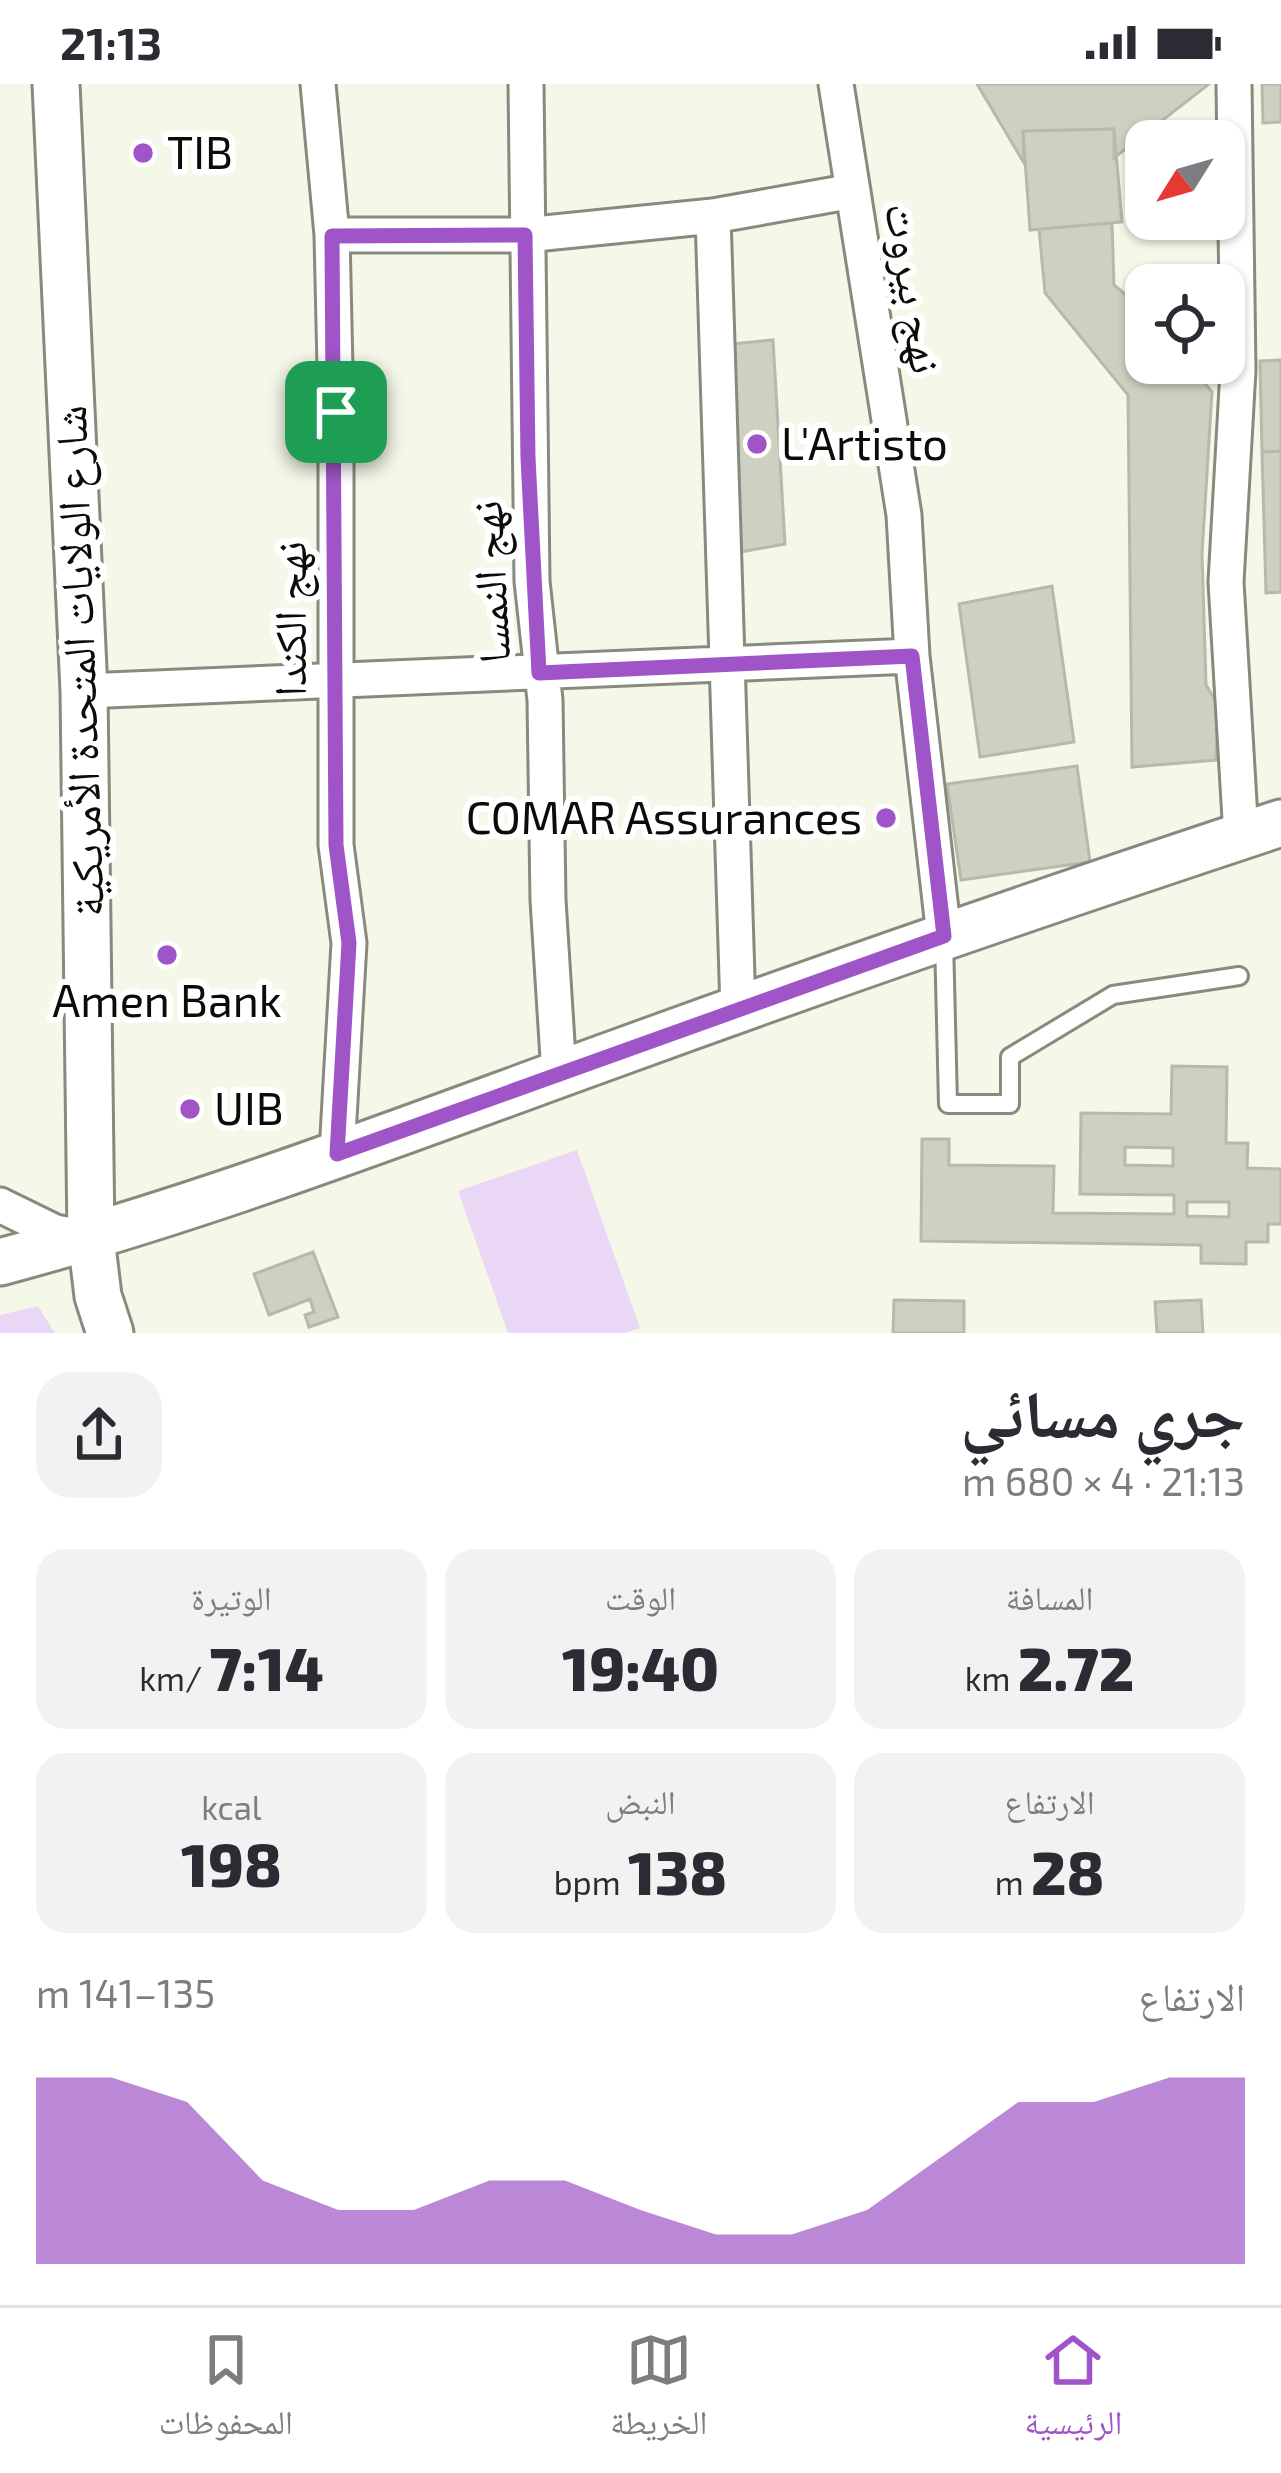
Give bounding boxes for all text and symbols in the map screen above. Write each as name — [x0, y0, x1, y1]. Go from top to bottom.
text: 21:13 — [60, 15, 162, 69]
north arrow — [1125, 120, 1245, 240]
map controls — [1125, 120, 1245, 384]
place label: TIB — [167, 124, 233, 178]
marker: TIB — [130, 140, 156, 166]
street label: نهج بيروت — [872, 198, 956, 378]
button: locate — [1125, 264, 1245, 384]
pin — [285, 361, 387, 463]
icon: arrive — [303, 379, 369, 445]
street label: شارع الولايات المتحدة الأمريكية — [41, 404, 117, 918]
place label: L'Artisto — [781, 415, 948, 469]
marker: L'Artisto — [744, 431, 770, 457]
street label: نهج النمسا — [457, 499, 523, 665]
street label: نهج الكندا — [261, 541, 319, 697]
place label: COMAR Assurances — [466, 789, 862, 843]
marker: COMAR Assurances — [873, 805, 899, 831]
marker: Amen Bank — [154, 942, 180, 968]
place label: Amen Bank — [52, 972, 282, 1026]
place label: UIB — [214, 1080, 284, 1134]
marker: UIB — [177, 1096, 203, 1122]
button: share — [36, 1372, 162, 1498]
text: جري مسائي — [960, 1372, 1245, 1451]
text: 21:13 · 4 × 680 m — [962, 1457, 1245, 1504]
text: الوتيرة — [191, 1577, 272, 1617]
text: الوقت — [605, 1577, 676, 1617]
text: المسافة — [1006, 1577, 1093, 1617]
text: 7:14 — [209, 1631, 324, 1703]
text: 19:40 — [562, 1631, 719, 1703]
text: 2.72 — [1018, 1631, 1134, 1703]
text: /km — [139, 1658, 209, 1698]
text: km — [965, 1658, 1018, 1698]
text: النبض — [605, 1781, 676, 1821]
text: الارتفاع — [1004, 1781, 1095, 1821]
text: kcal — [201, 1787, 262, 1827]
text: 198 — [181, 1827, 282, 1899]
text: 138 — [628, 1835, 727, 1907]
text: 28 — [1031, 1835, 1104, 1907]
text: bpm — [554, 1862, 628, 1902]
text: m — [995, 1862, 1031, 1902]
text: 135–141 m — [36, 1969, 215, 2016]
text: الارتفاع — [1139, 1972, 1245, 2019]
tab: المحفوظات — [159, 2327, 293, 2455]
tab: الخريطة — [610, 2327, 707, 2455]
tab: الرئيسية — [1025, 2327, 1122, 2455]

